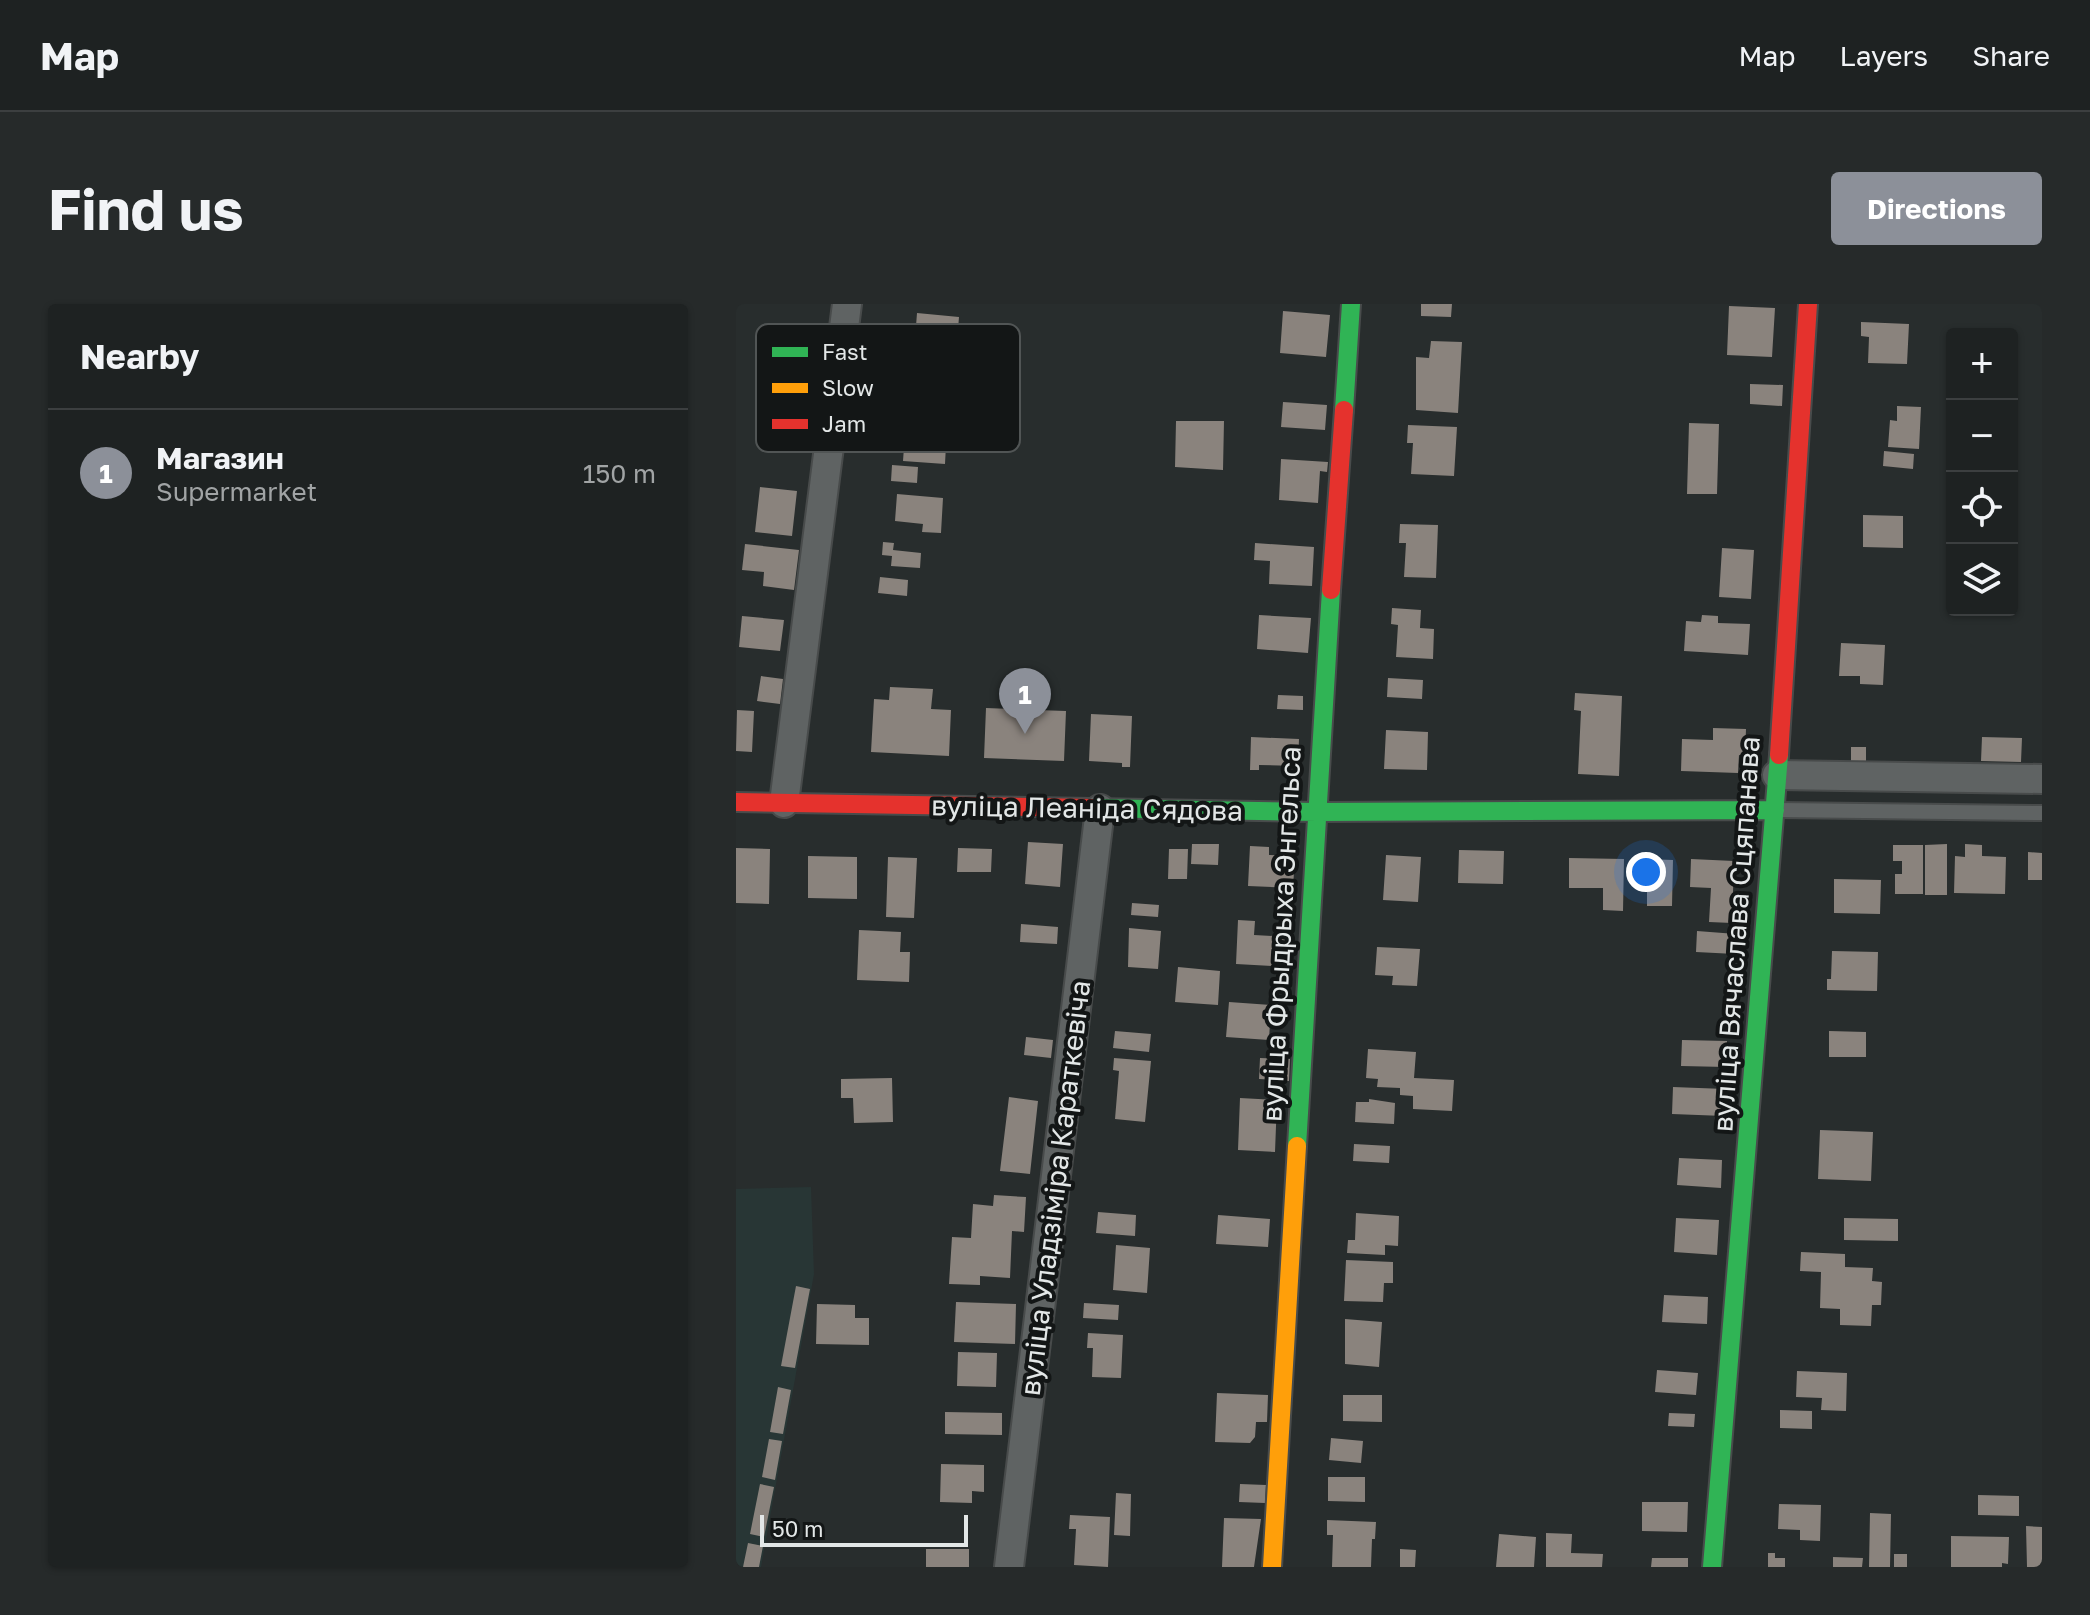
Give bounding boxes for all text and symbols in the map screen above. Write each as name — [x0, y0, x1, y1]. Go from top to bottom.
text: Map — [40, 33, 119, 78]
text: Map — [1738, 39, 1796, 72]
text: Layers — [1840, 39, 1928, 72]
text: Share — [1972, 39, 2050, 72]
button: Directions — [1831, 172, 2042, 245]
text: Find us — [48, 175, 244, 242]
legend — [756, 324, 1020, 452]
map controls — [1946, 328, 2018, 616]
button: + — [1946, 328, 2018, 400]
text: Nearby — [80, 336, 200, 376]
text: Fast — [822, 338, 868, 365]
text: Slow — [822, 374, 874, 401]
button: − — [1946, 400, 2018, 472]
text: Jam — [822, 410, 866, 437]
text: Магазин — [156, 440, 284, 476]
text: 1 — [99, 458, 113, 489]
text: 150 m — [583, 458, 656, 489]
button: locate — [1946, 472, 2018, 544]
text: Supermarket — [156, 476, 317, 507]
button: layers — [1946, 544, 2018, 616]
pin: 1 — [999, 668, 1051, 734]
street label: вуліца Вячаслава Сцяпанава — [1705, 735, 1766, 1133]
street label: вуліца Фрыдрыха Энгельса — [1254, 745, 1307, 1123]
street label: вуліца Леаніда Сядова — [931, 788, 1243, 827]
your location — [1626, 852, 1666, 892]
street label: вуліца Уладзіміра Караткевіча — [1013, 978, 1096, 1398]
scale bar — [760, 1511, 968, 1547]
text: 50 m — [772, 1515, 823, 1542]

